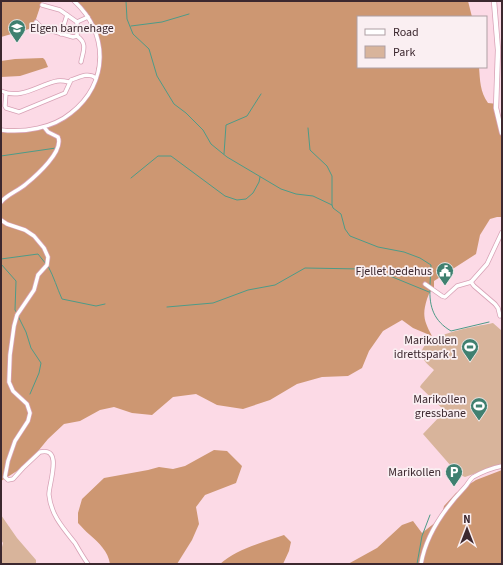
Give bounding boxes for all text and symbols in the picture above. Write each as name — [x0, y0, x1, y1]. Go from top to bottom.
legend — [357, 16, 487, 68]
school or university icon: Elgen barnehage — [7, 18, 27, 43]
place label: Elgen barnehage — [30, 20, 114, 37]
text: Road — [393, 24, 419, 41]
text: Park — [393, 44, 415, 61]
public building icon: Fjellet bedehus — [435, 261, 455, 286]
place label: Fjellet bedehus — [355, 263, 432, 280]
place label: Marikollen idrettspark 1 — [394, 332, 457, 363]
sports icon: Marikollen idrettspark 1 — [460, 337, 480, 362]
place label: Marikollen gressbane — [413, 391, 466, 422]
sports icon: Marikollen gressbane — [469, 396, 489, 421]
parking icon: Marikollen — [444, 462, 464, 487]
place label: Marikollen — [388, 464, 441, 481]
north arrow — [447, 509, 487, 549]
text: N — [463, 512, 471, 527]

